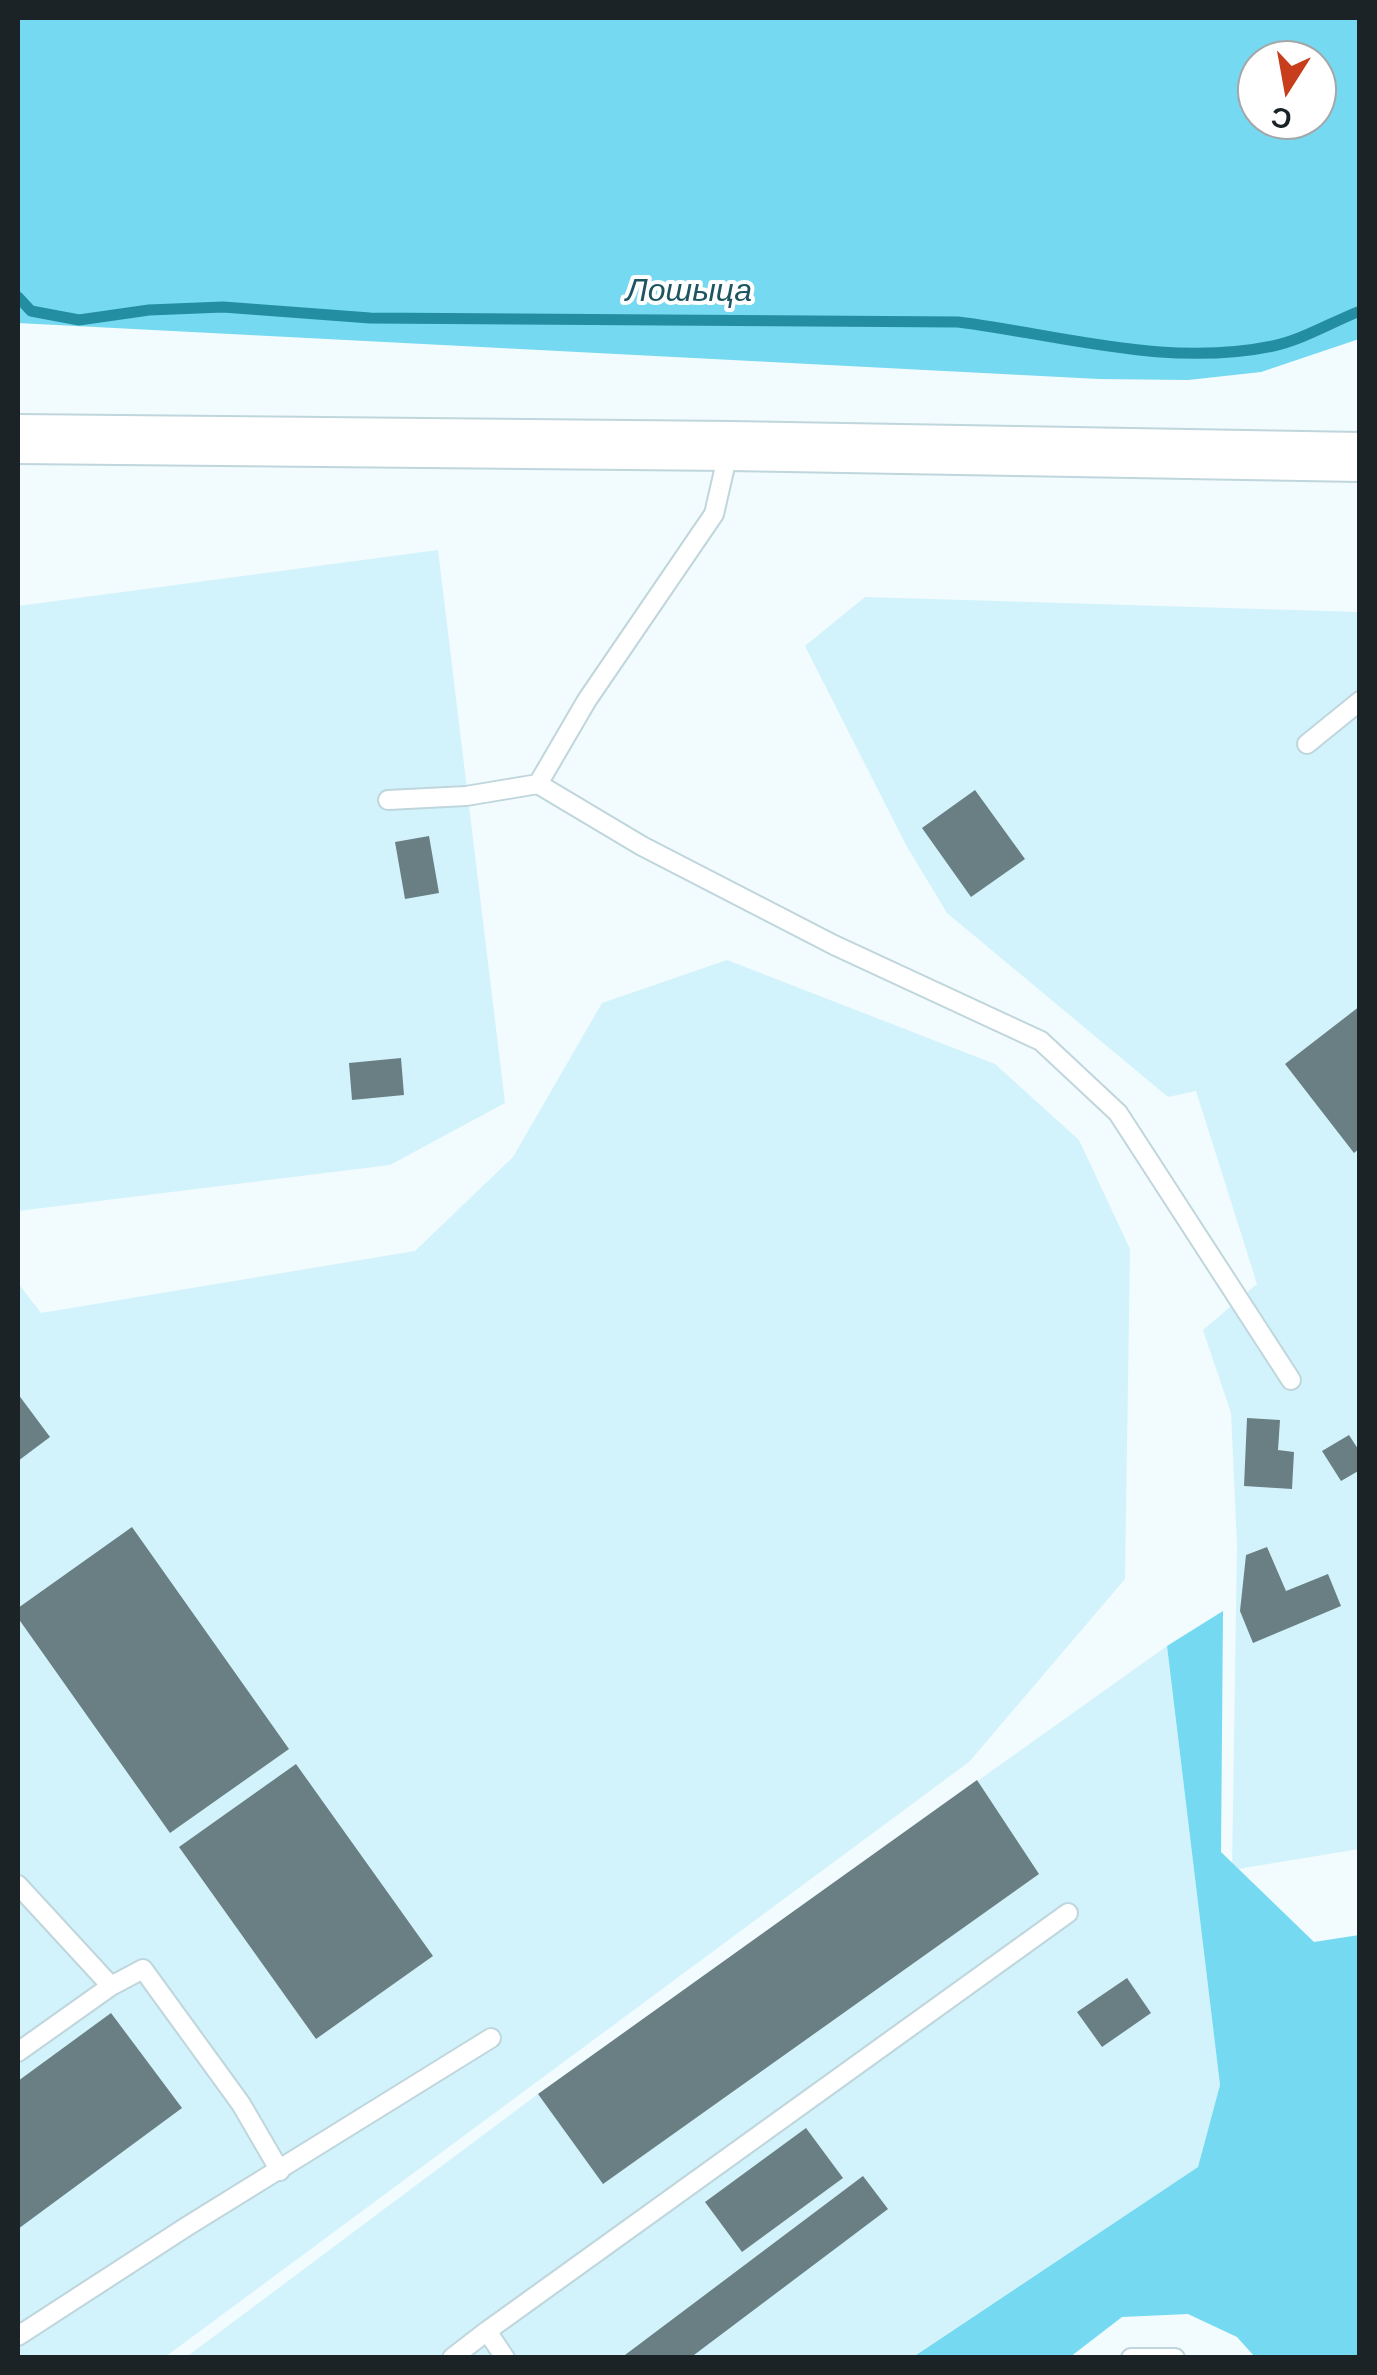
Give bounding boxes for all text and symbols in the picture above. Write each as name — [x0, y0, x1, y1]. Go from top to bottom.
north arrow — [1237, 40, 1337, 140]
text: С — [1268, 98, 1295, 138]
water label: Лошыца — [626, 274, 752, 312]

